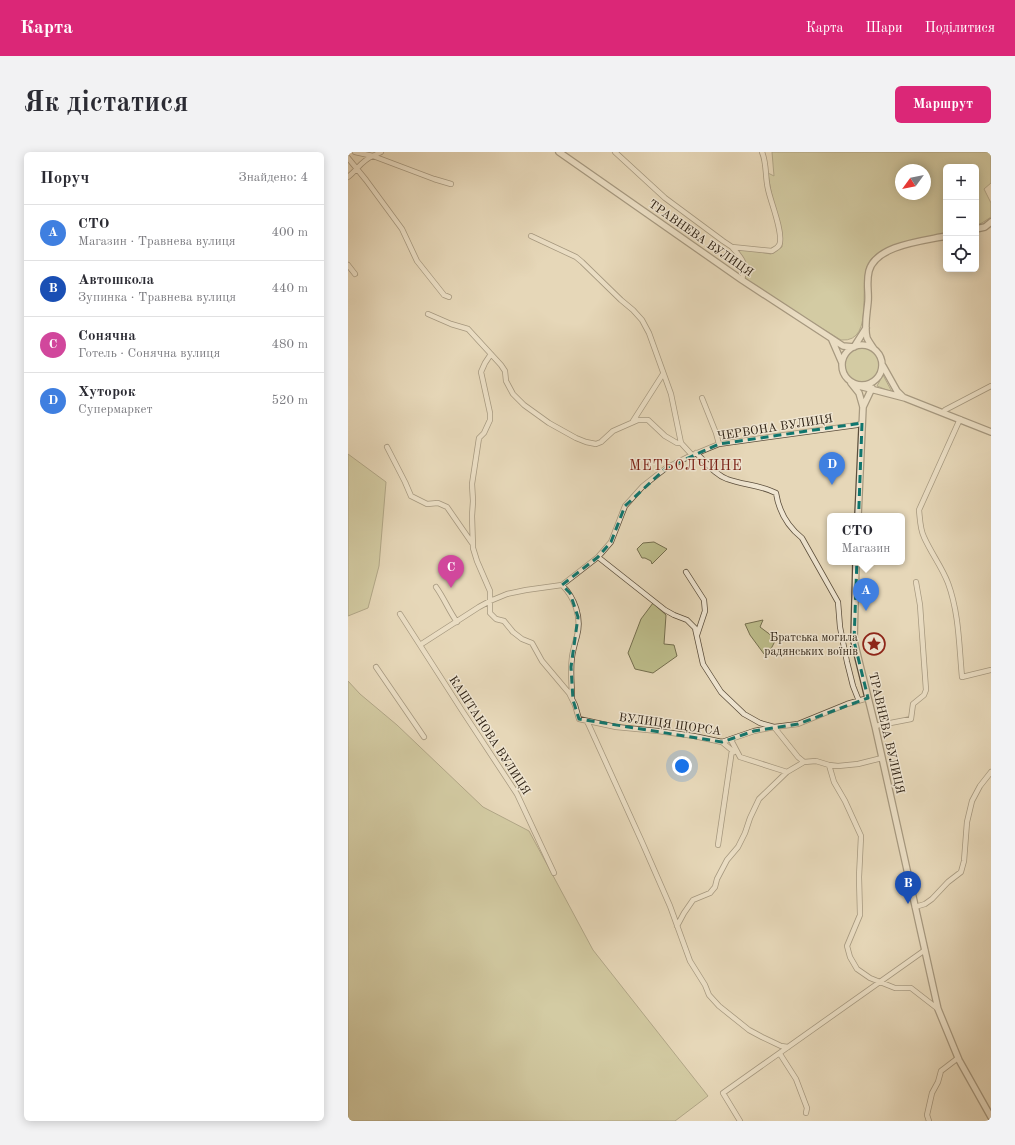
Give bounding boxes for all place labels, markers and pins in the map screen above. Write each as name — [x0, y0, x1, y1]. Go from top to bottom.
pin: D — [819, 452, 845, 485]
pin: C — [438, 555, 464, 588]
pin: A — [853, 578, 879, 611]
place icon: Братська могила радянських воїнів — [861, 631, 887, 657]
place label: Братська могила радянських воїнів — [764, 632, 858, 658]
pin: B — [895, 871, 921, 904]

